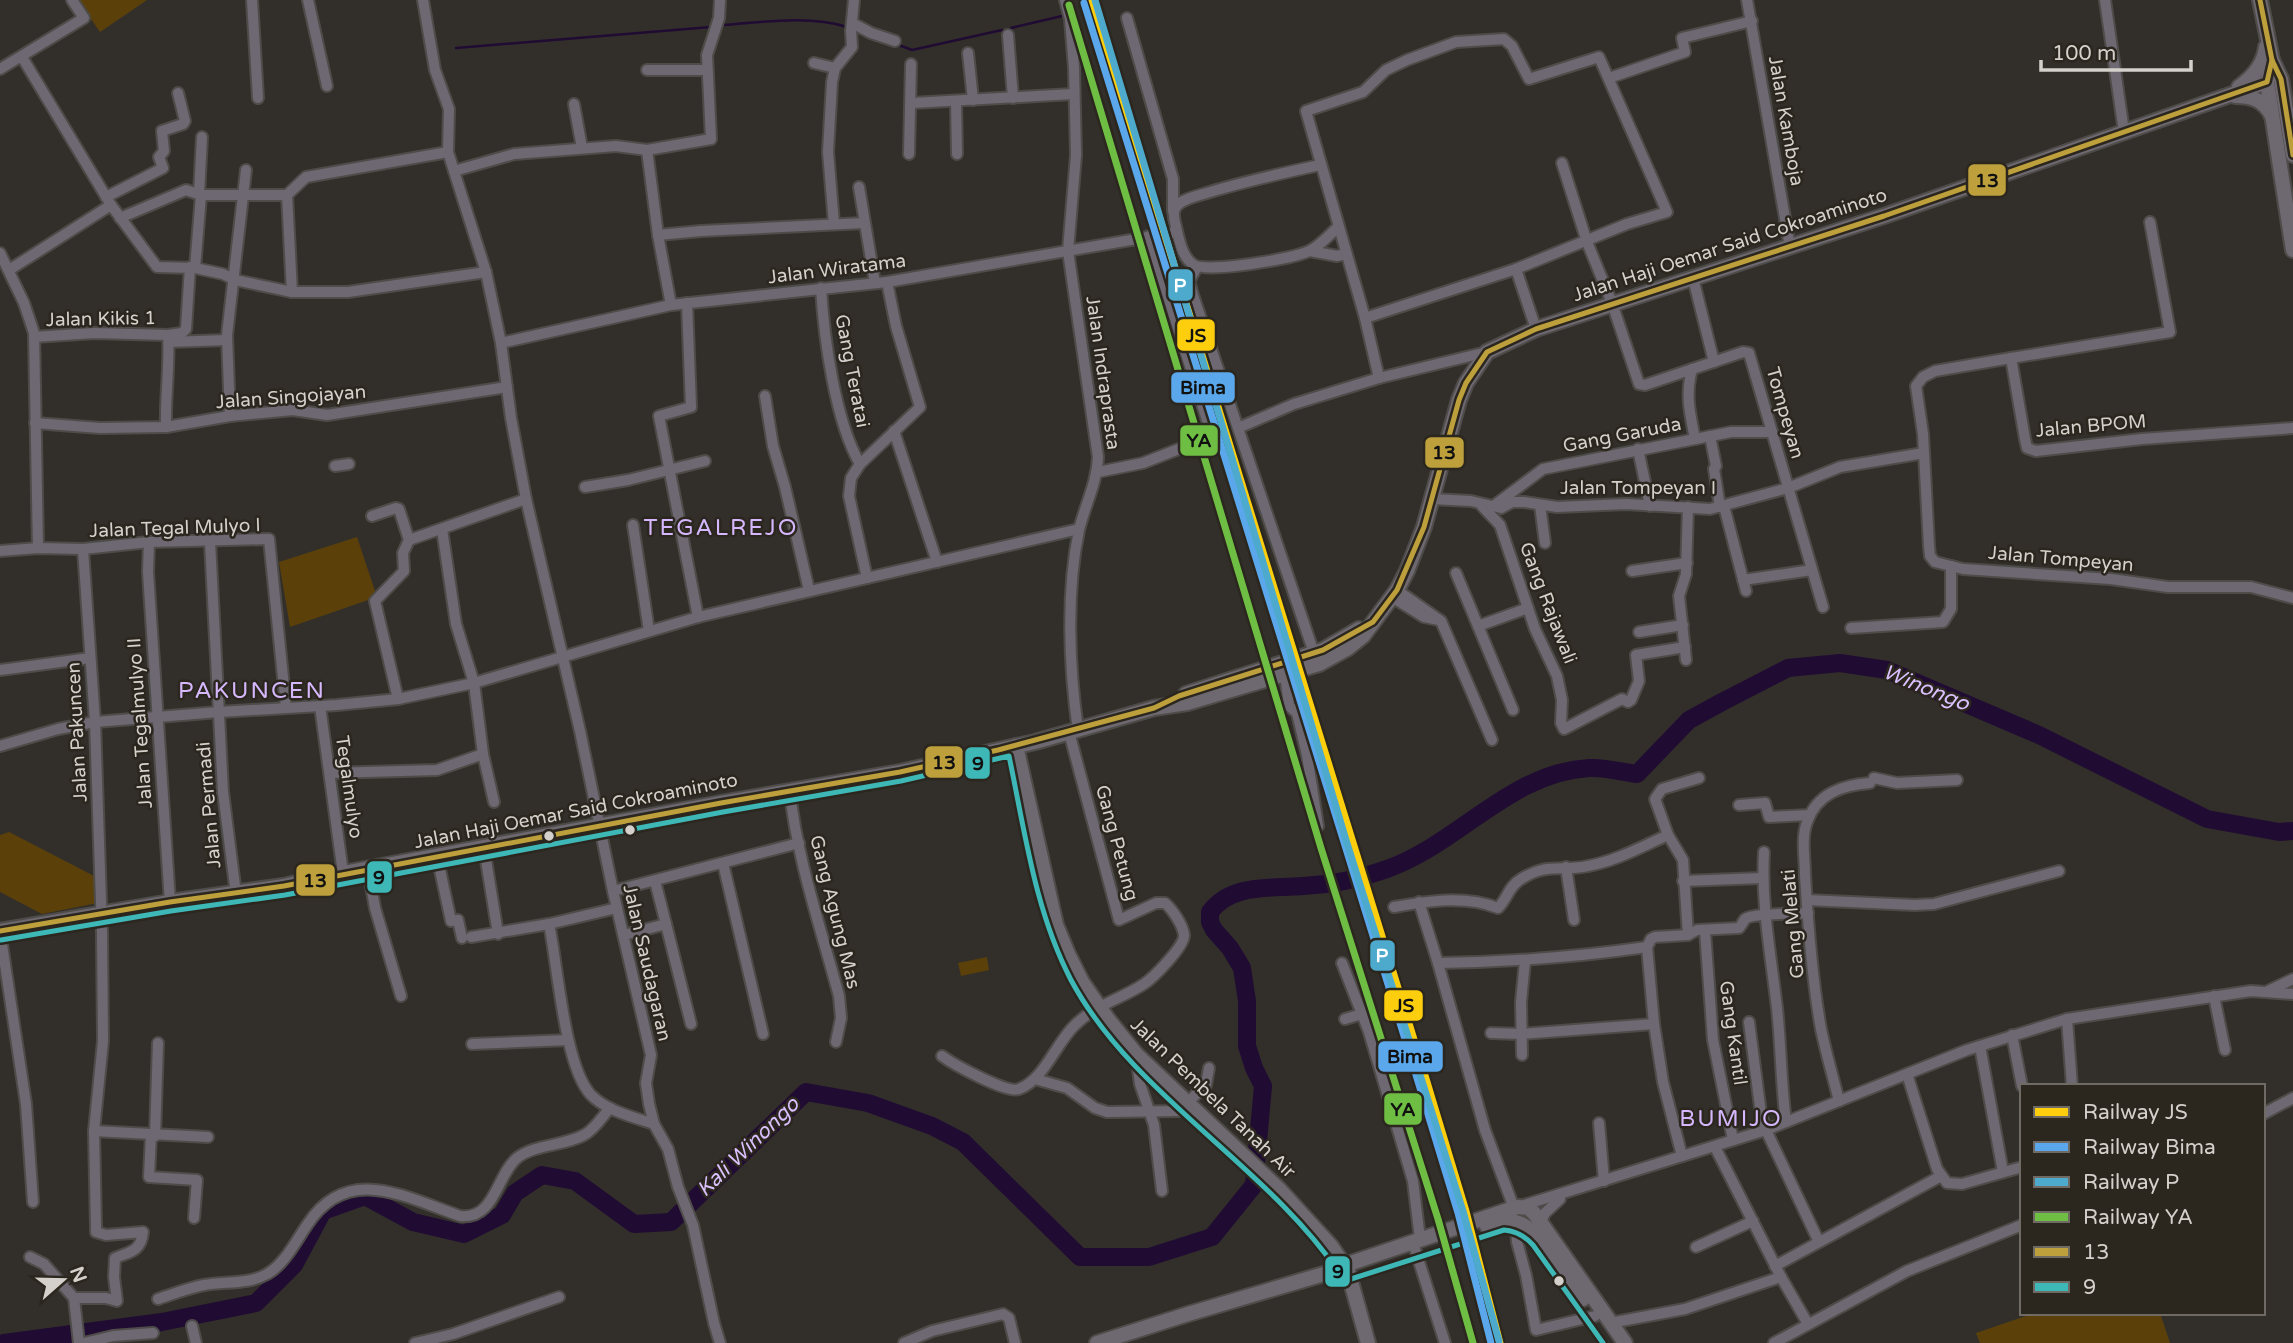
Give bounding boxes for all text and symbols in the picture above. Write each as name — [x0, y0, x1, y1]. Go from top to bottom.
scale bar — [2041, 28, 2192, 72]
text: 100 m — [2052, 41, 2116, 66]
street label: Jalan Kamboja — [1764, 54, 1808, 188]
line badge: 13 — [1967, 163, 2007, 197]
text: 13 — [1975, 170, 1999, 192]
street label: Jalan Haji Oemar Said Cokroaminoto — [1570, 184, 1890, 306]
street label: Jalan Wiratama — [767, 250, 907, 288]
line badge: P — [1167, 268, 1194, 302]
text: P — [1174, 275, 1187, 297]
street label: Jalan Indraprasta — [1081, 295, 1125, 451]
street label: Jalan Kikis 1 — [46, 307, 156, 331]
street label: Gang Teratai — [830, 312, 874, 430]
line badge: JS — [1176, 318, 1216, 352]
text: JS — [1185, 325, 1207, 347]
street label: Tompeyan — [1761, 365, 1809, 461]
line badge: Bima — [1170, 371, 1236, 404]
text: Bima — [1180, 377, 1226, 399]
street label: Jalan Singojayan — [215, 381, 367, 413]
street label: Jalan BPOM — [2035, 410, 2147, 442]
street label: Gang Garuda — [1561, 413, 1683, 457]
line badge: YA — [1179, 424, 1219, 457]
text: YA — [1186, 430, 1212, 452]
line badge: 13 — [1424, 436, 1465, 469]
text: 13 — [1432, 442, 1456, 464]
street label: Jalan Tompeyan I — [1560, 477, 1716, 499]
street label: Jalan Tegal Mulyo I — [89, 514, 261, 542]
district label: TEGALREJO — [644, 514, 798, 542]
street label: Gang Rajawali — [1515, 539, 1581, 667]
street label: Jalan Tompeyan — [1987, 542, 2135, 576]
street label: Jalan Tegalmulyo II — [123, 637, 157, 809]
water label: Winongo — [1879, 659, 1974, 717]
street label: Jalan Pakuncen — [62, 661, 92, 803]
district label: PAKUNCEN — [178, 677, 326, 705]
street label: Tegalmulyo — [331, 734, 367, 840]
street label: Jalan Permadi — [193, 741, 225, 869]
line badge: 13 — [924, 745, 964, 779]
line badge: 9 — [964, 746, 991, 780]
text: 13 — [932, 752, 956, 774]
text: 9 — [972, 753, 984, 775]
street label: Jalan Haji Oemar Said Cokroaminoto — [412, 769, 740, 853]
street label: Gang Petung — [1091, 783, 1143, 903]
unlabelled marker — [623, 823, 637, 837]
unlabelled marker — [542, 829, 556, 843]
street label: Gang Agung Mas — [805, 833, 865, 991]
line badge: 9 — [366, 860, 393, 894]
line badge: 13 — [295, 863, 336, 897]
text: 9 — [373, 867, 385, 889]
street label: Gang Melati — [1777, 868, 1809, 980]
text: 13 — [303, 870, 327, 892]
street label: Jalan Saudagaran — [618, 882, 676, 1044]
line badge: P — [1369, 939, 1396, 972]
text: P — [1376, 945, 1389, 967]
street label: Gang Kantil — [1715, 979, 1751, 1087]
line badge: JS — [1383, 989, 1424, 1022]
text: JS — [1393, 995, 1415, 1017]
street label: Jalan Pembela Tanah Air — [1126, 1013, 1301, 1183]
line badge: Bima — [1377, 1040, 1444, 1073]
text: Bima — [1387, 1046, 1433, 1068]
legend — [2020, 1084, 2265, 1315]
water label: Kali Winongo — [692, 1091, 805, 1202]
line badge: YA — [1383, 1092, 1423, 1126]
text: YA — [1390, 1099, 1416, 1121]
text: Railway JS — [2083, 1100, 2188, 1125]
district label: BUMIJO — [1679, 1105, 1783, 1133]
text: Railway Bima — [2083, 1135, 2216, 1160]
text: Railway P — [2083, 1170, 2179, 1195]
text: Railway YA — [2083, 1205, 2193, 1230]
text: 13 — [2083, 1240, 2109, 1265]
north arrow — [28, 1245, 98, 1315]
line badge: 9 — [1324, 1255, 1351, 1288]
text: 9 — [1332, 1261, 1344, 1283]
text: N — [65, 1264, 91, 1285]
unlabelled marker — [1552, 1274, 1566, 1288]
text: 9 — [2083, 1275, 2096, 1300]

